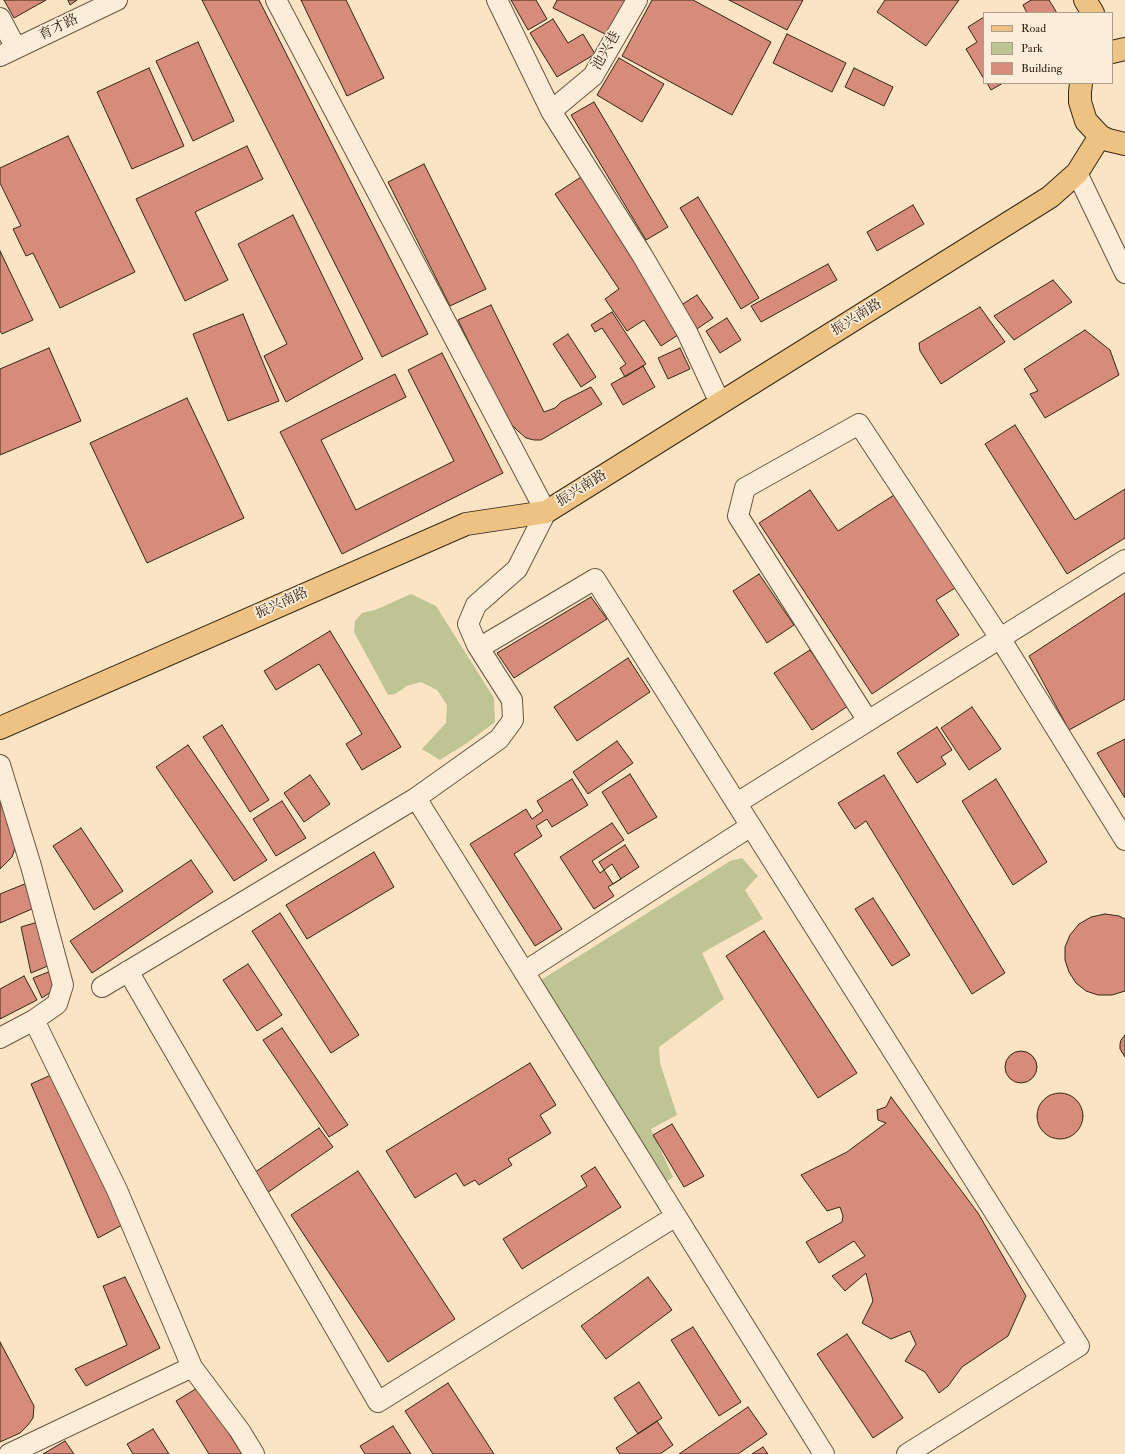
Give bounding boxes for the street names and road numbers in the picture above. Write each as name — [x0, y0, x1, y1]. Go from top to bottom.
street label: 育才路 — [36, 11, 82, 45]
street label: 池兴巷 — [589, 29, 625, 73]
street label: 振兴南路 — [829, 296, 885, 340]
street label: 振兴南路 — [554, 467, 610, 511]
street label: 振兴南路 — [253, 585, 311, 623]

